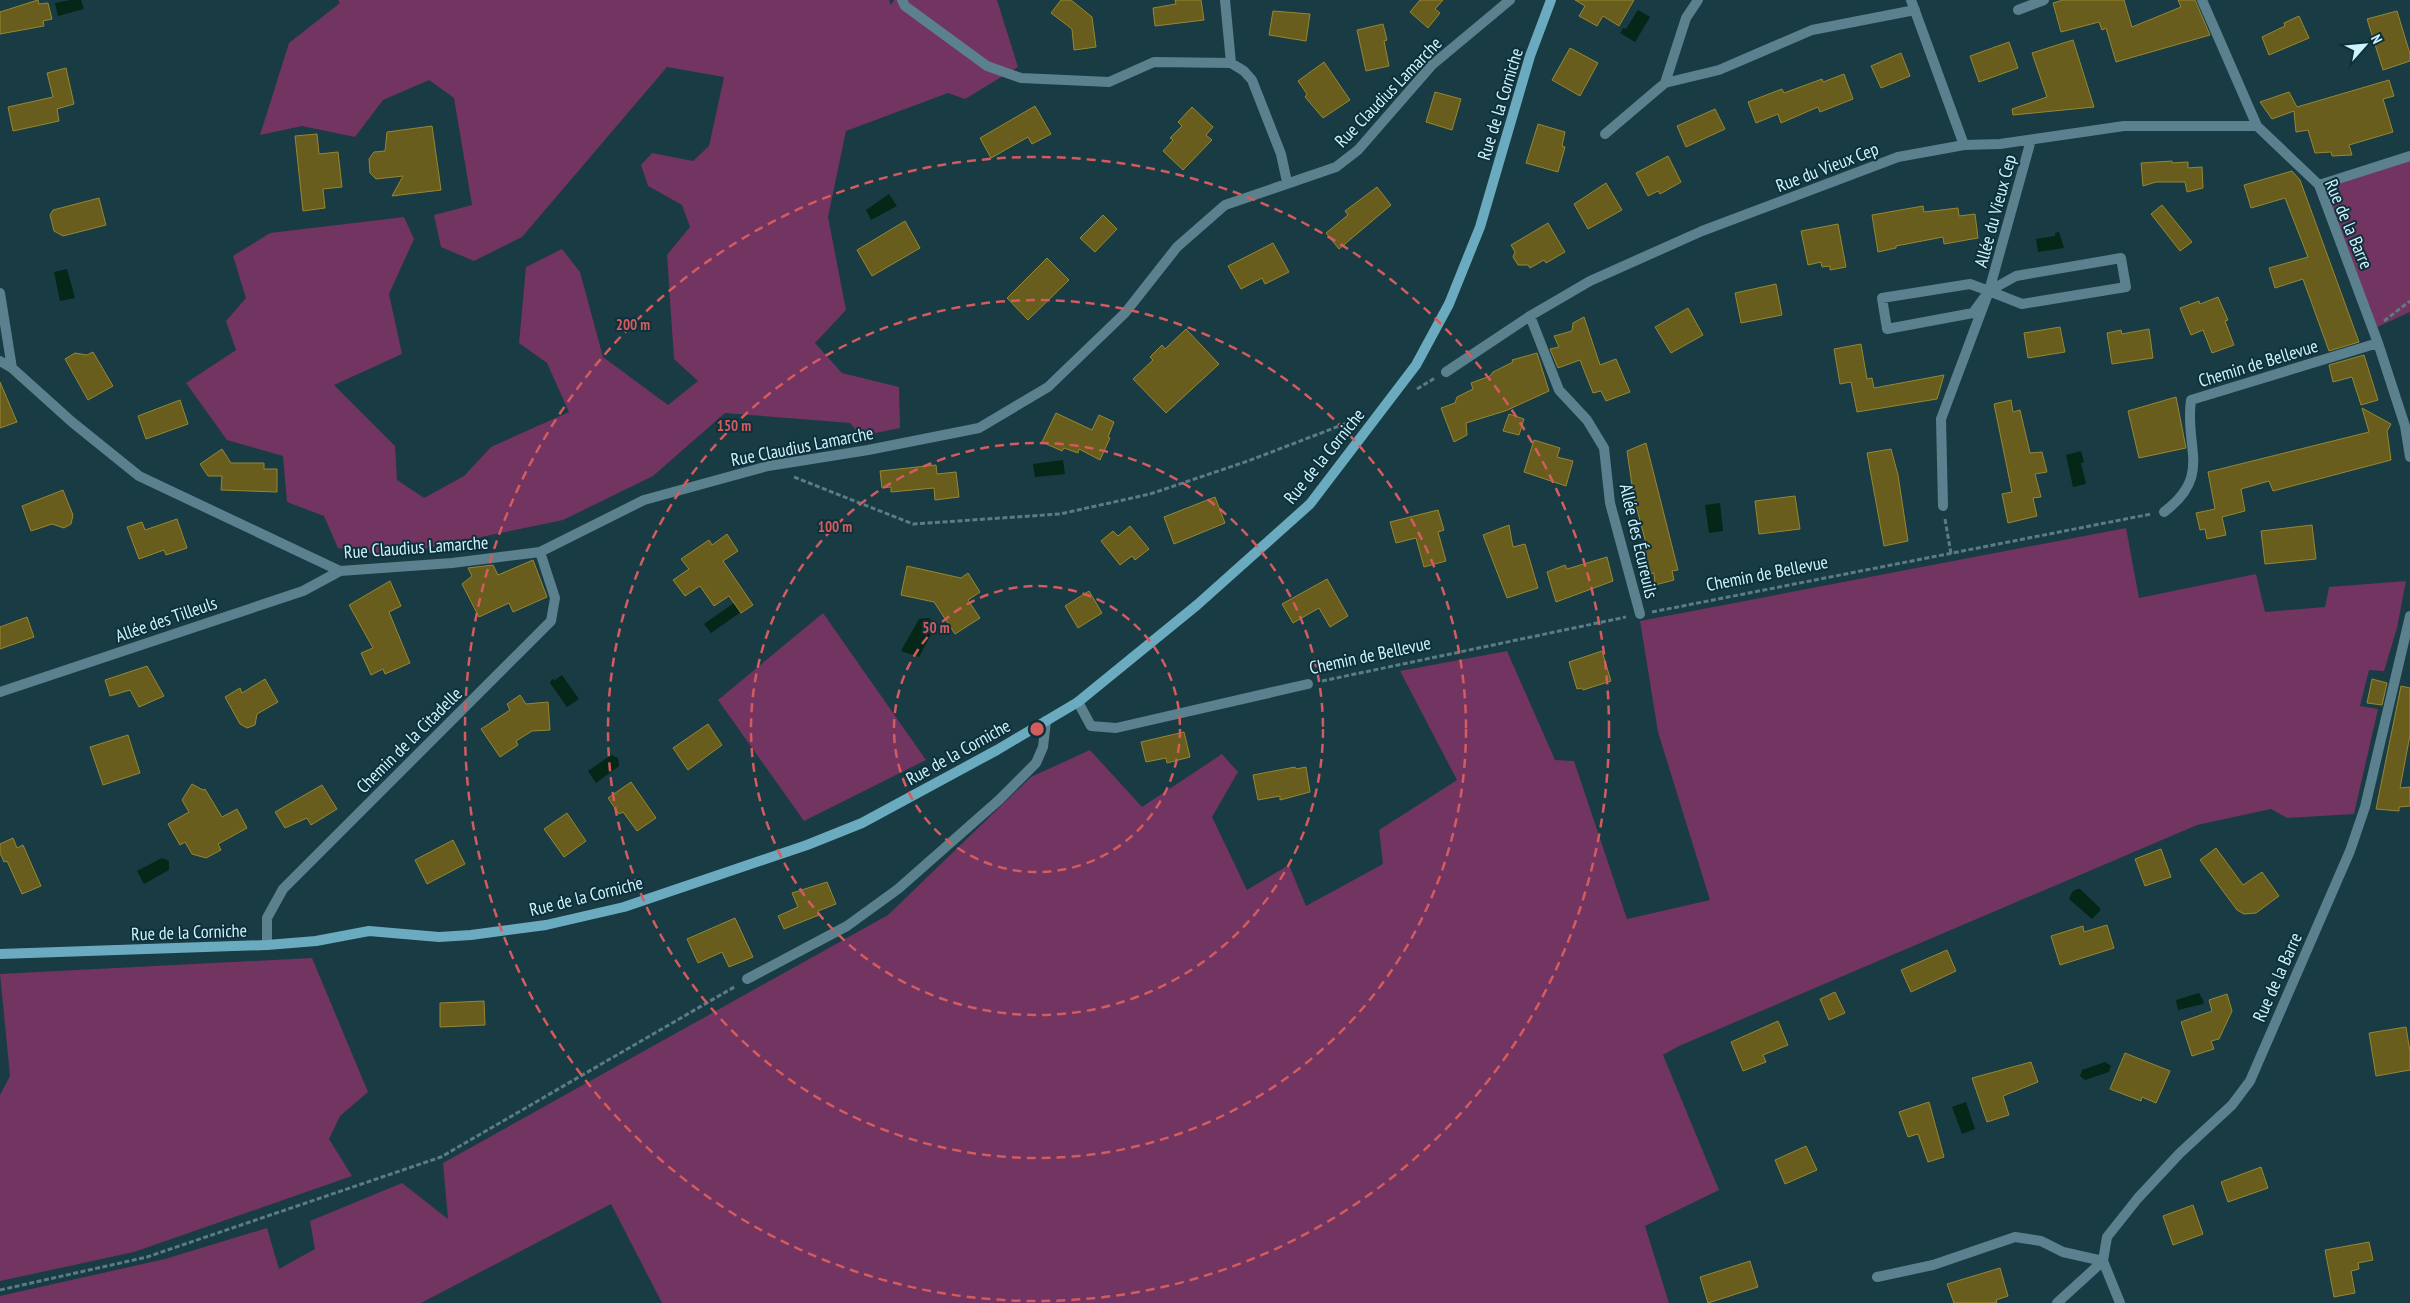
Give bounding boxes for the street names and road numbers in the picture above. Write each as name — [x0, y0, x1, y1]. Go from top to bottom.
street label: Rue Claudius Lamarche — [1330, 32, 1446, 152]
street label: Rue de la Corniche — [1472, 45, 1528, 163]
street label: Rue du Vieux Cep — [1772, 137, 1882, 197]
street label: Allée du Vieux Cep — [1969, 152, 2021, 270]
street label: Rue de la Barre — [2320, 176, 2378, 272]
street label: Chemin de Bellevue — [2196, 334, 2320, 392]
street label: Rue de la Corniche — [1279, 404, 1369, 508]
street label: Rue Claudius Lamarche — [729, 421, 875, 471]
street label: Allée des Écureuils — [1615, 481, 1663, 601]
street label: Rue Claudius Lamarche — [343, 530, 489, 564]
street label: Chemin de Bellevue — [1704, 550, 1830, 596]
street label: Allée des Tilleuls — [112, 591, 220, 647]
street label: Chemin de Bellevue — [1307, 631, 1433, 679]
street label: Chemin de la Citadelle — [351, 682, 467, 798]
street label: Rue de la Corniche — [902, 714, 1014, 790]
street label: Rue de la Corniche — [527, 871, 645, 921]
street label: Rue de la Corniche — [131, 918, 247, 946]
street label: Rue de la Barre — [2247, 929, 2307, 1025]

